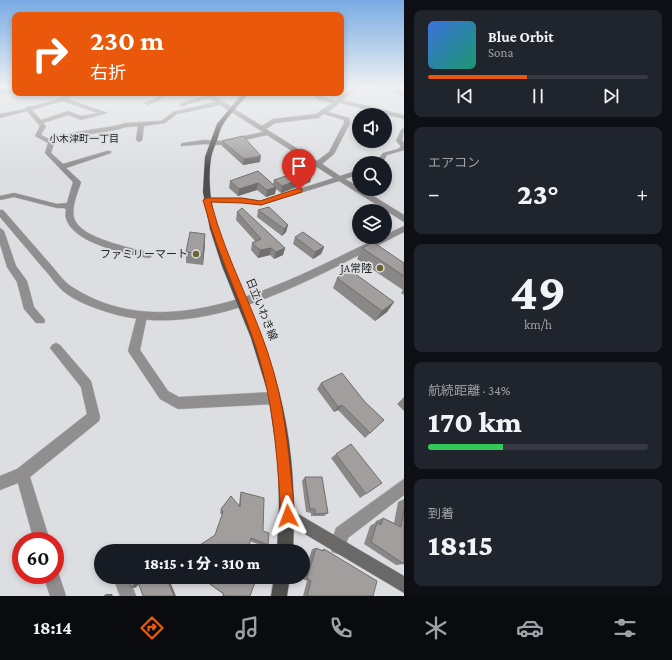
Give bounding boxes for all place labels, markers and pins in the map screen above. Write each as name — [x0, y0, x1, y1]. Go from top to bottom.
pin — [282, 149, 316, 190]
place label: ファミリーマート — [100, 248, 188, 260]
marker: ファミリーマート — [191, 249, 201, 259]
place label: JA常陸 — [339, 262, 372, 275]
marker: JA常陸 — [375, 263, 385, 273]

